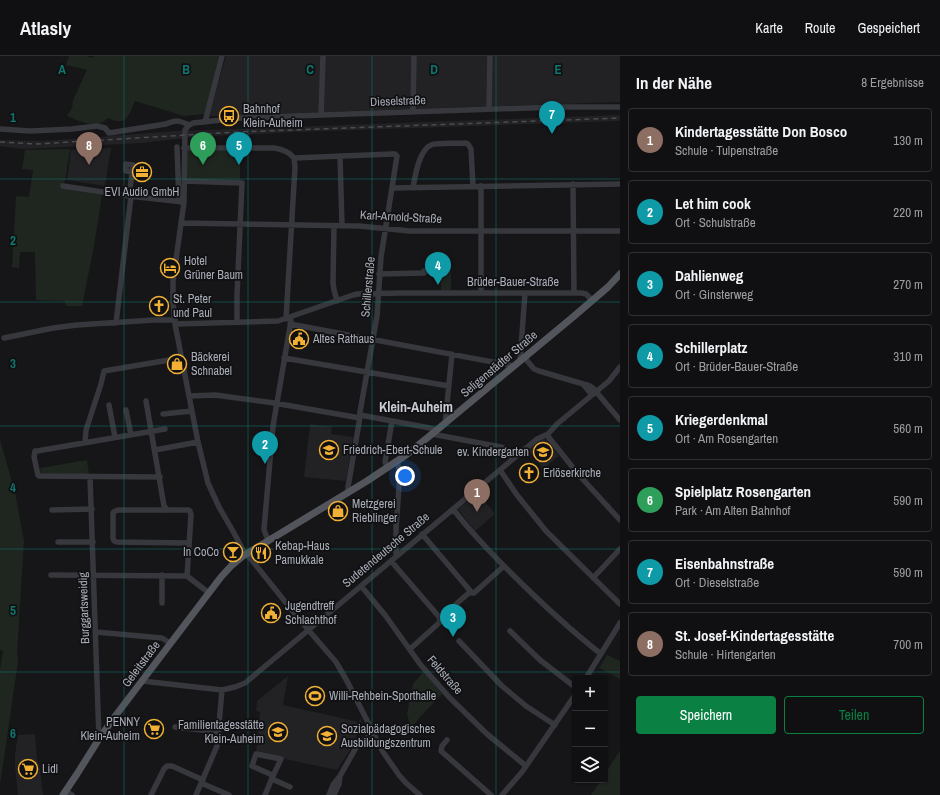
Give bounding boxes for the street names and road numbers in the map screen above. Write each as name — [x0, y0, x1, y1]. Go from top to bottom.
street label: Dieselstraße — [370, 92, 426, 110]
street label: Karl-Arnold-Straße — [360, 207, 442, 227]
street label: Schillerstraße — [357, 256, 379, 318]
street label: Brüder-Bauer-Straße — [467, 274, 559, 290]
street label: Seligenstädter Straße — [457, 327, 541, 401]
street label: Sudetendeutsche Straße — [339, 509, 433, 591]
street label: Burggartsweidig — [75, 571, 93, 644]
street label: Geleitstraße — [118, 638, 164, 690]
street label: Feldstraße — [424, 652, 466, 698]

